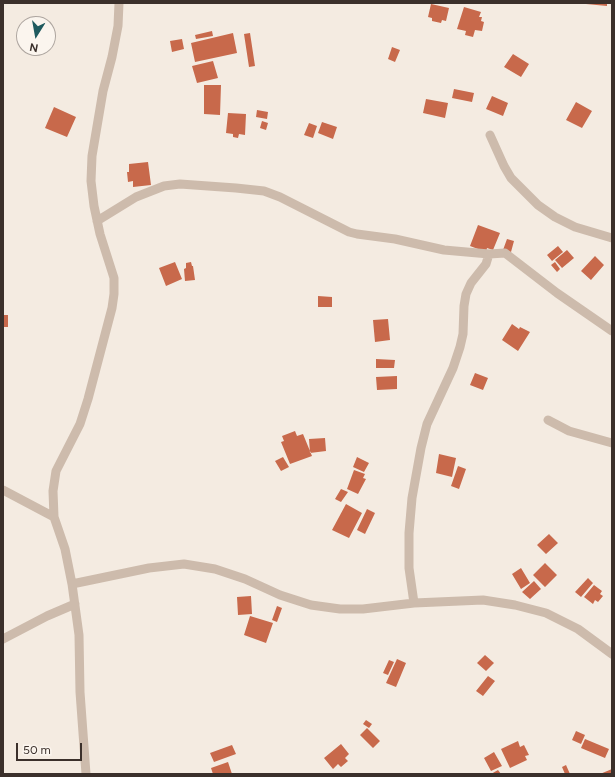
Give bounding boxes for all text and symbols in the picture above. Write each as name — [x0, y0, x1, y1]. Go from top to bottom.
north arrow — [16, 16, 56, 56]
text: N — [28, 40, 39, 54]
scale bar — [18, 735, 84, 761]
text: 50 m — [23, 743, 51, 757]

